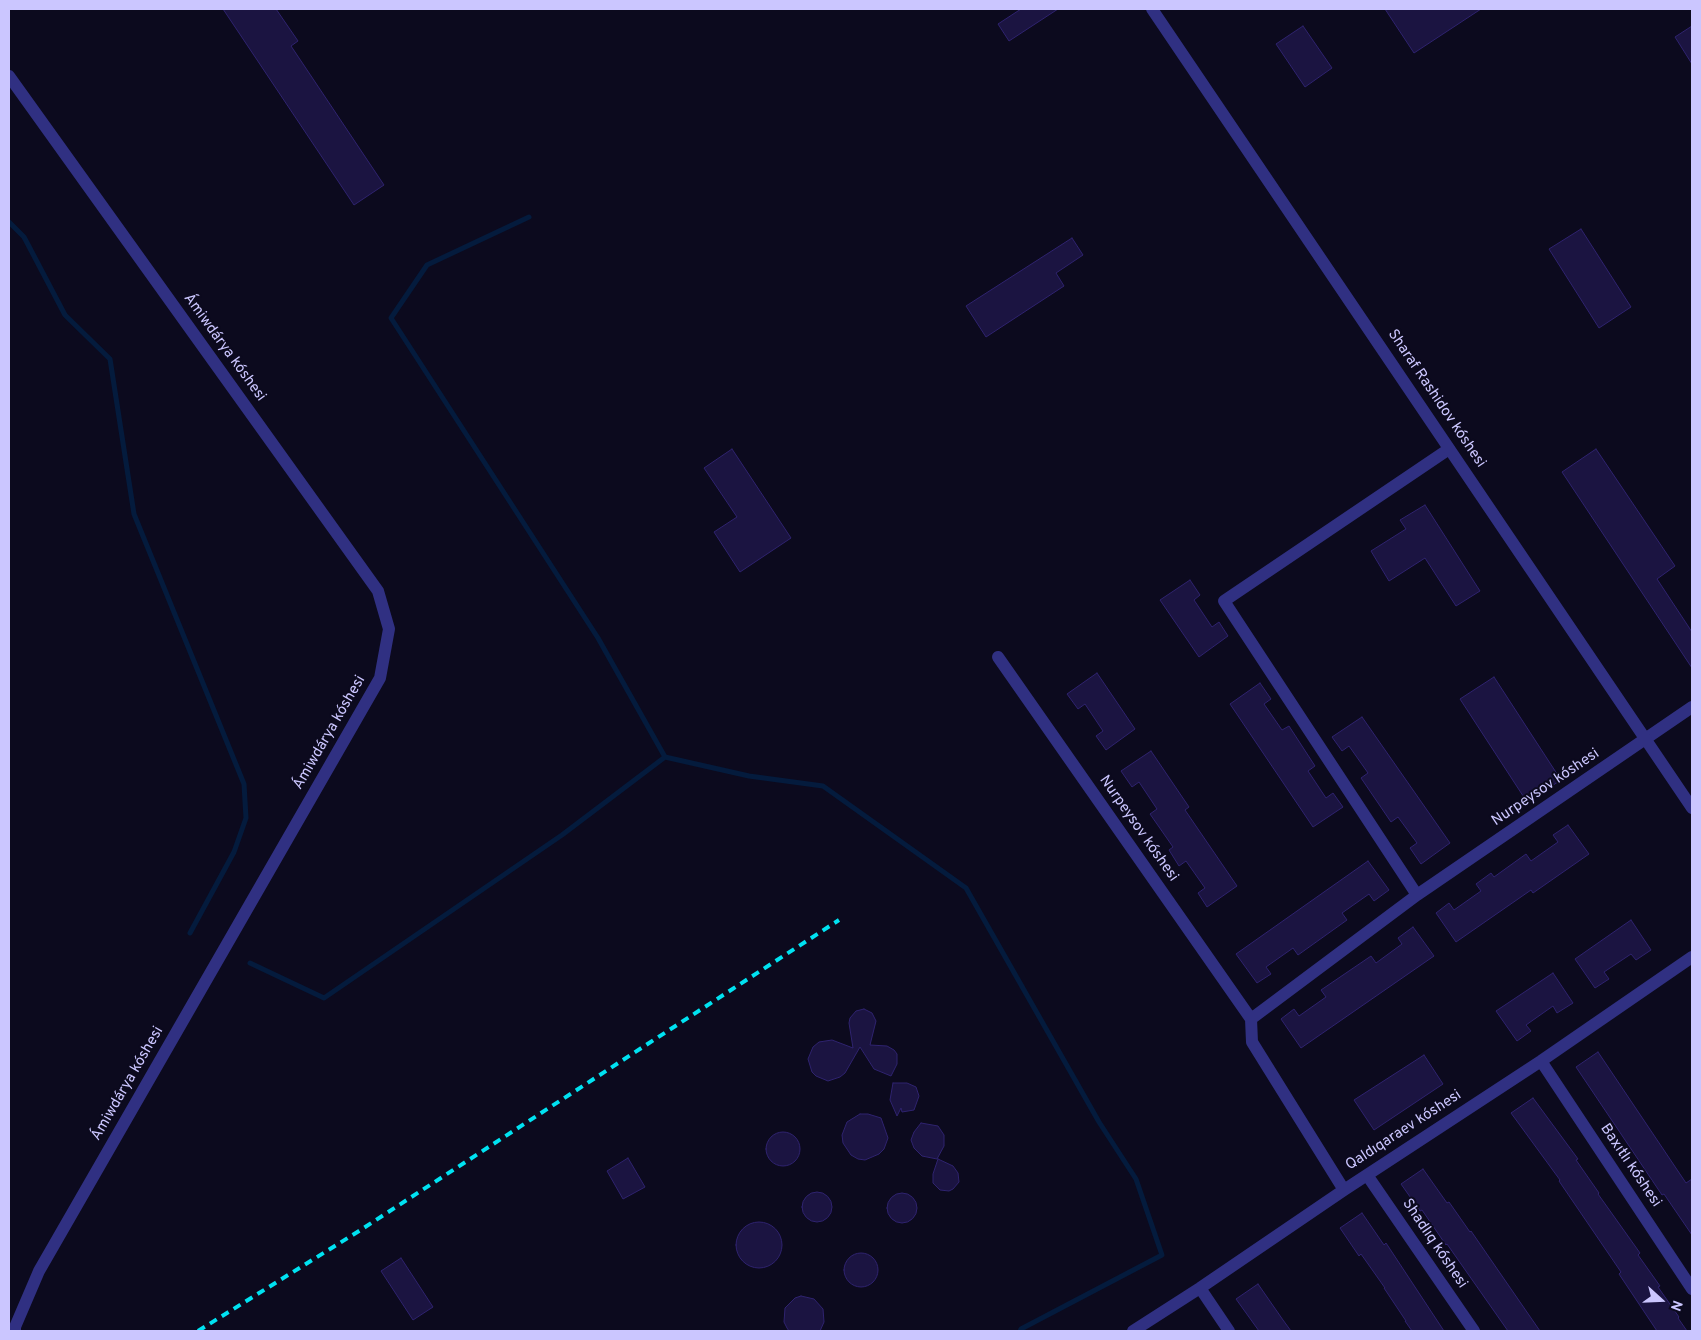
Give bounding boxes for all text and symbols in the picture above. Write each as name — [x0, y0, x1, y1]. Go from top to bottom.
street label: Ámiwdárya kóshesi — [179, 291, 269, 405]
street label: Sharaf Rashidov kóshesi — [1383, 326, 1489, 472]
street label: Ámiwdárya kóshesi — [290, 673, 370, 793]
street label: Nurpeysov kóshesi — [1489, 745, 1603, 831]
street label: Nurpeysov kóshesi — [1095, 772, 1181, 886]
street label: Ámiwdárya kóshesi — [88, 1024, 168, 1144]
street label: Qaldıqaraev kóshesi — [1343, 1087, 1465, 1175]
street label: Baxıtlı kóshesi — [1595, 1121, 1665, 1211]
street label: Shadlıq kóshesi — [1397, 1196, 1471, 1292]
north arrow — [1636, 1275, 1686, 1325]
text: N — [1666, 1298, 1685, 1313]

